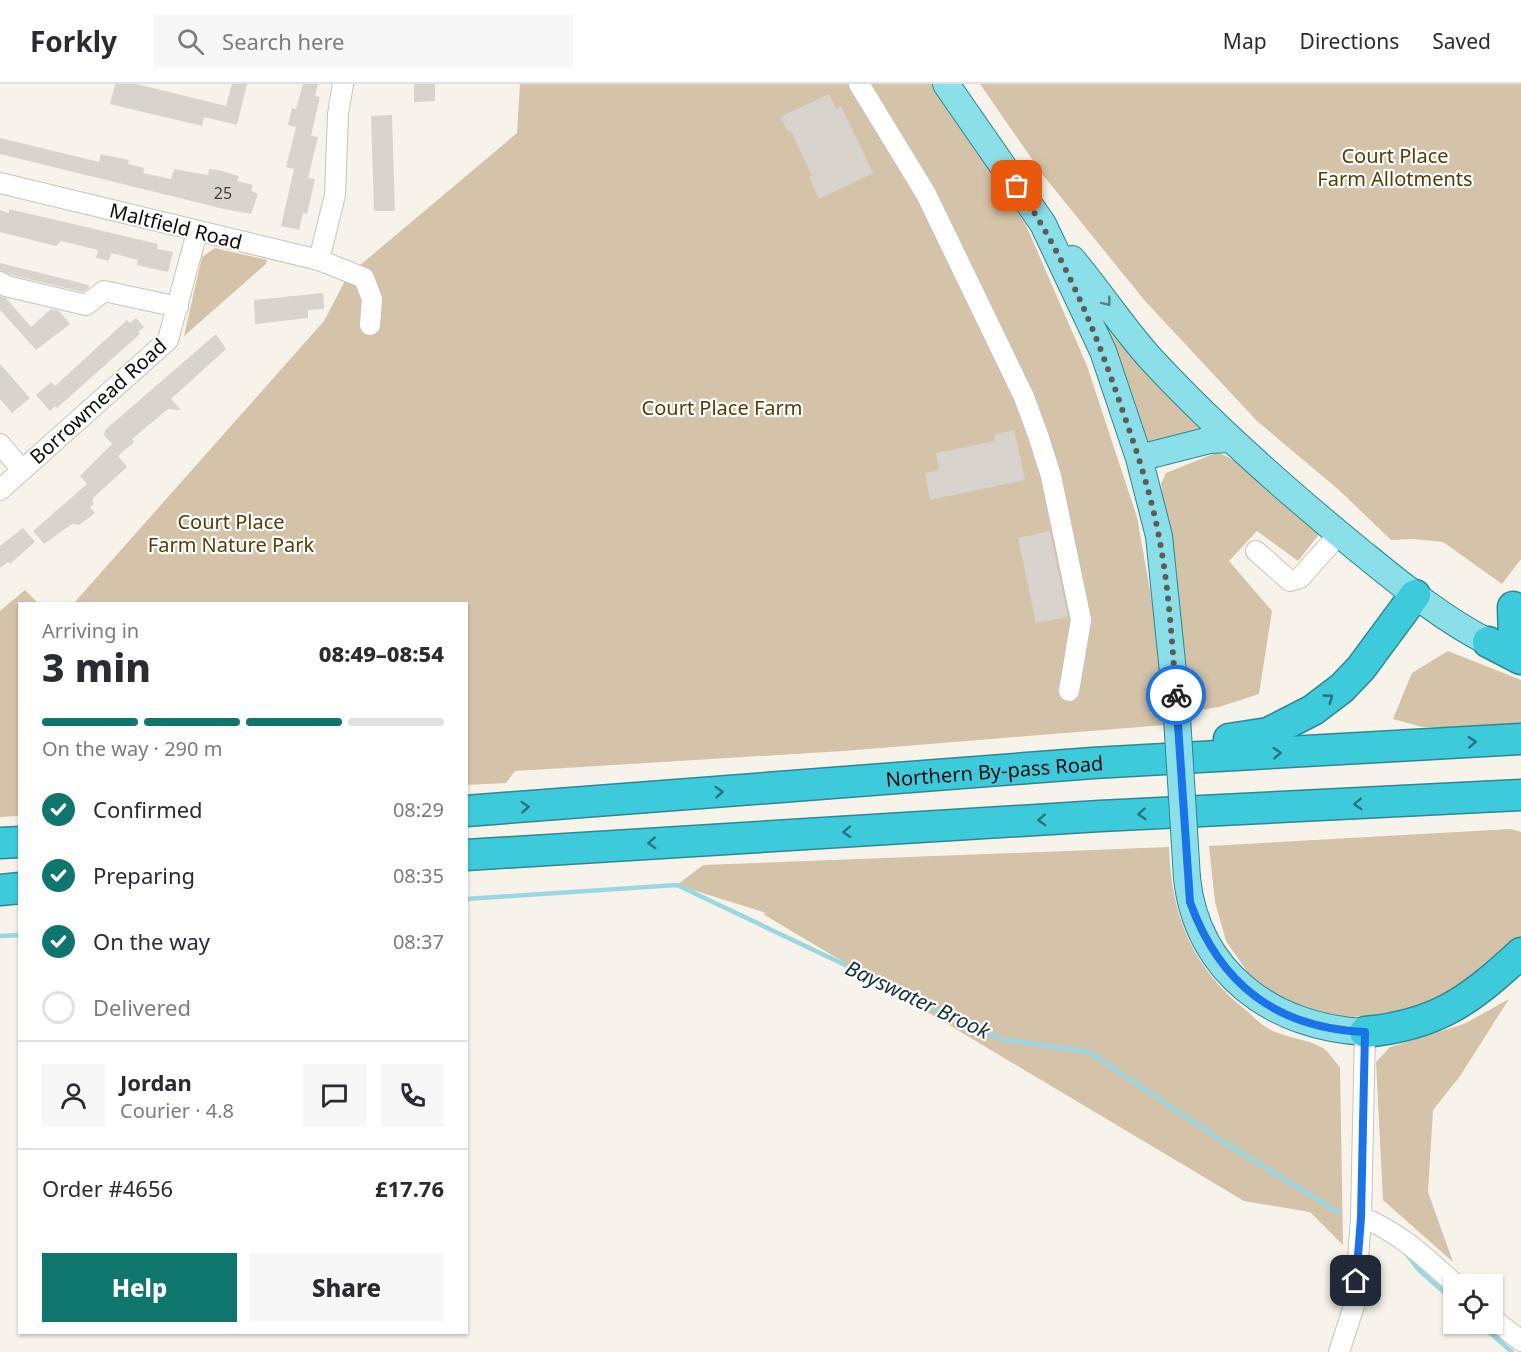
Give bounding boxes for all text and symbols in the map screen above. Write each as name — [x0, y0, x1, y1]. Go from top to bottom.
search box — [153, 14, 573, 68]
text: Forkly — [30, 22, 117, 60]
icon: search — [174, 25, 207, 58]
text: Search here — [222, 26, 345, 56]
text: Map — [1223, 27, 1267, 55]
text: Directions — [1300, 27, 1399, 55]
text: Saved — [1432, 27, 1491, 55]
park label: Court Place Farm Allotments — [1317, 142, 1473, 192]
pin — [991, 160, 1042, 211]
icon: bag — [1000, 169, 1033, 202]
house number: 25 — [214, 182, 232, 204]
street label: Maltfield Road — [107, 196, 245, 256]
one-way arrow — [1099, 295, 1110, 306]
street label: Borrowmead Road — [24, 332, 172, 470]
park label: Court Place Farm — [642, 394, 802, 421]
park label: Court Place Farm Nature Park — [148, 508, 314, 558]
text: Arriving in — [42, 617, 139, 644]
text: 08:49–08:54 — [319, 638, 444, 668]
text: 3 min — [42, 640, 151, 693]
courier — [1146, 665, 1206, 725]
icon: bike — [1160, 679, 1193, 712]
one-way arrow — [1322, 694, 1333, 705]
text: On the way · 290 m — [42, 735, 222, 762]
one-way arrow — [1468, 735, 1477, 748]
one-way arrow — [1273, 746, 1282, 759]
street label: Northern By-pass Road — [885, 749, 1104, 792]
one-way arrow — [715, 785, 724, 798]
icon: check — [42, 793, 75, 826]
text: Confirmed — [93, 794, 203, 824]
text: 08:29 — [393, 796, 444, 823]
one-way arrow — [1353, 798, 1362, 811]
one-way arrow — [520, 800, 529, 813]
one-way arrow — [1137, 808, 1146, 821]
one-way arrow — [1037, 813, 1046, 826]
one-way arrow — [843, 825, 852, 838]
one-way arrow — [648, 837, 657, 850]
icon: check — [42, 859, 75, 892]
text: Preparing — [93, 860, 195, 890]
text: 08:35 — [393, 862, 444, 889]
icon: check — [42, 925, 75, 958]
text: On the way — [93, 926, 210, 956]
text: 08:37 — [393, 928, 444, 955]
water label: Bayswater Brook — [841, 953, 996, 1045]
text: Delivered — [93, 992, 191, 1022]
button: person — [42, 1064, 105, 1127]
button: chat — [303, 1064, 366, 1127]
button: phone — [381, 1064, 444, 1127]
text: Jordan — [120, 1067, 192, 1097]
text: Courier · 4.8 — [120, 1097, 234, 1124]
text: Order #4656 — [42, 1173, 173, 1203]
text: £17.76 — [375, 1173, 444, 1203]
button: Help — [42, 1253, 237, 1322]
button: Share — [249, 1253, 444, 1322]
pin — [1330, 1255, 1381, 1306]
icon: home — [1339, 1264, 1372, 1297]
map controls — [1443, 1274, 1503, 1334]
button: locate — [1443, 1274, 1503, 1334]

